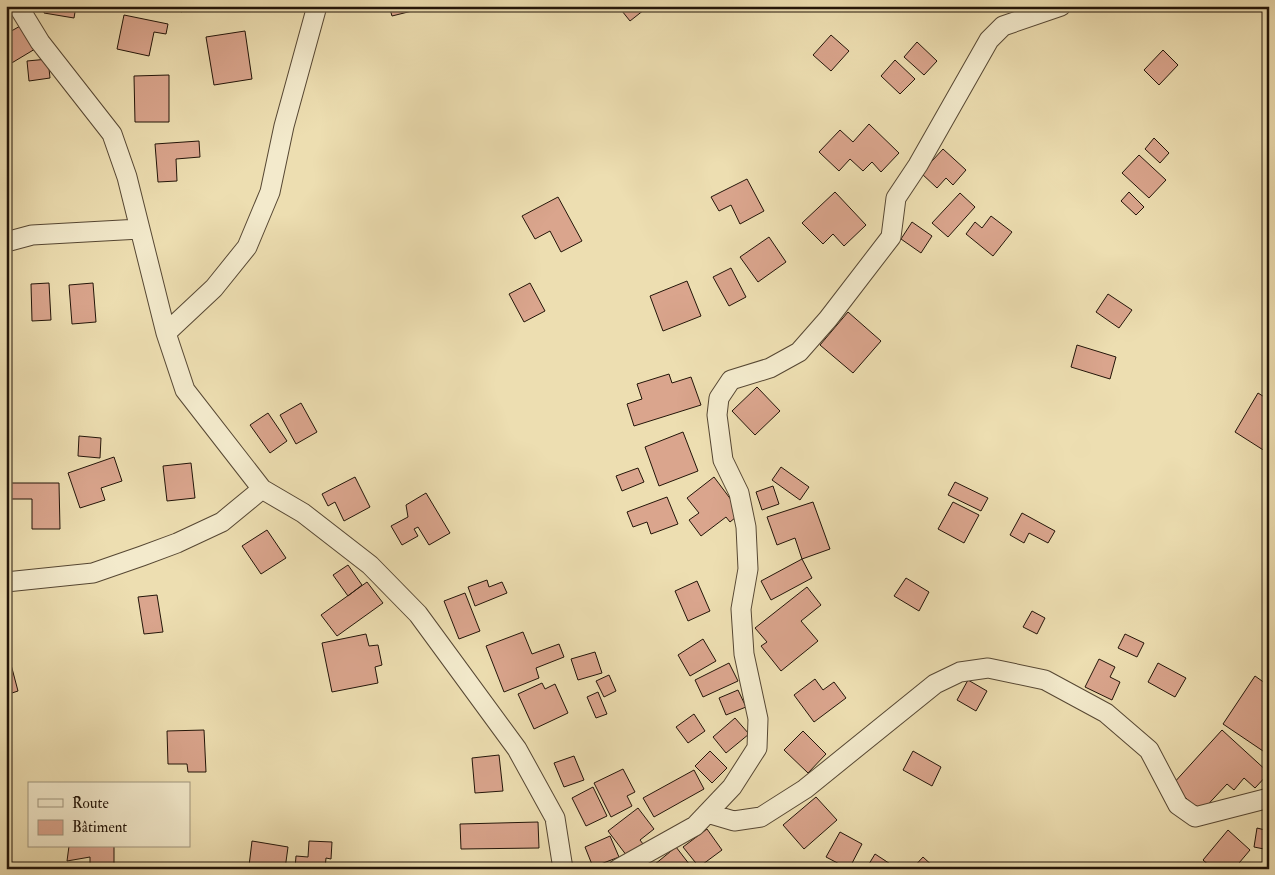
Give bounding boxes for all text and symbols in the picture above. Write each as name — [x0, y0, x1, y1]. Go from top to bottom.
legend — [28, 782, 190, 848]
text: Route — [72, 794, 109, 813]
text: Bâtiment — [72, 818, 127, 837]

